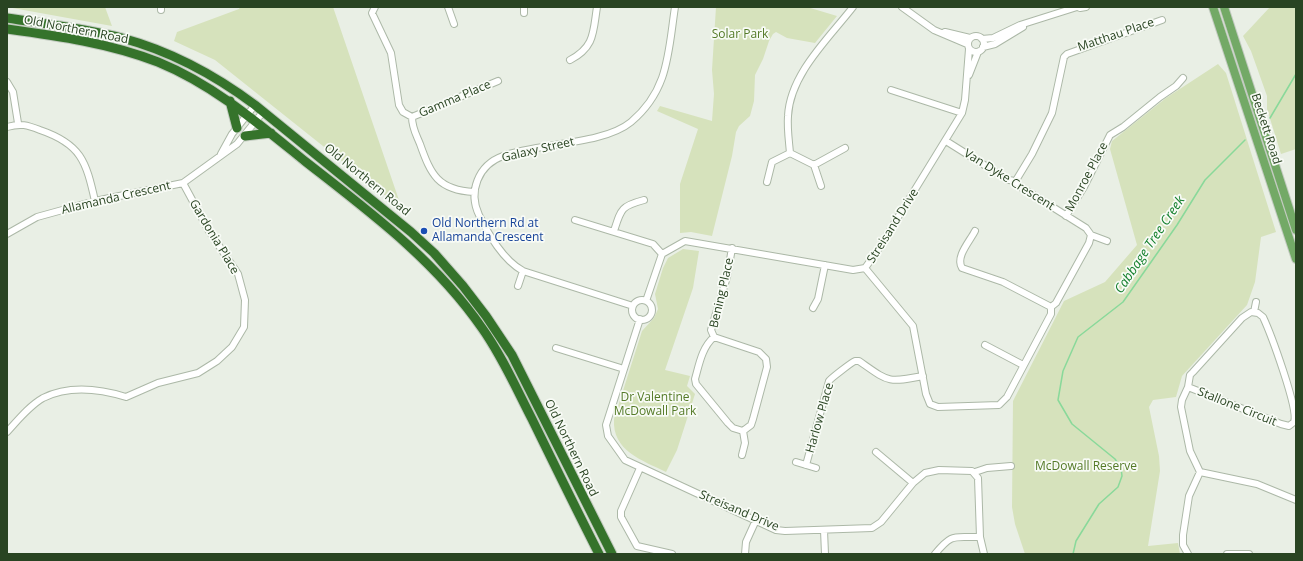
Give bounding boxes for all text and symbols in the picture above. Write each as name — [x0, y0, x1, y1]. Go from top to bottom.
street label: Old Northern Road — [22, 13, 130, 47]
street label: Matthau Place — [1076, 15, 1156, 55]
park label: Solar Park — [712, 28, 768, 42]
street label: Gamma Place — [417, 77, 493, 121]
street label: Beckett Road — [1248, 92, 1284, 166]
street label: Galaxy Street — [500, 135, 576, 165]
street label: Monroe Place — [1063, 140, 1111, 214]
street label: Old Northern Road — [321, 141, 413, 219]
street label: Van Dyke Crescent — [961, 146, 1057, 214]
street label: Allamanda Crescent — [60, 178, 172, 218]
street label: Streisand Drive — [864, 186, 922, 266]
water label: Cabbage Tree Creek — [1112, 193, 1188, 297]
street label: Gardonia Place — [186, 197, 242, 277]
place label: Old Northern Rd at Allamanda Crescent — [432, 217, 544, 245]
marker: Old Northern Rd at Allamanda Crescent — [419, 226, 429, 236]
street label: Bening Place — [707, 257, 737, 329]
street label: Harlow Place — [803, 381, 837, 455]
street label: Stallone Circuit — [1195, 385, 1279, 429]
park label: Dr Valentine McDowall Park — [614, 391, 696, 419]
street label: Old Northern Road — [541, 397, 601, 499]
park label: McDowall Reserve — [1035, 460, 1137, 474]
street label: Streisand Drive — [697, 488, 781, 534]

